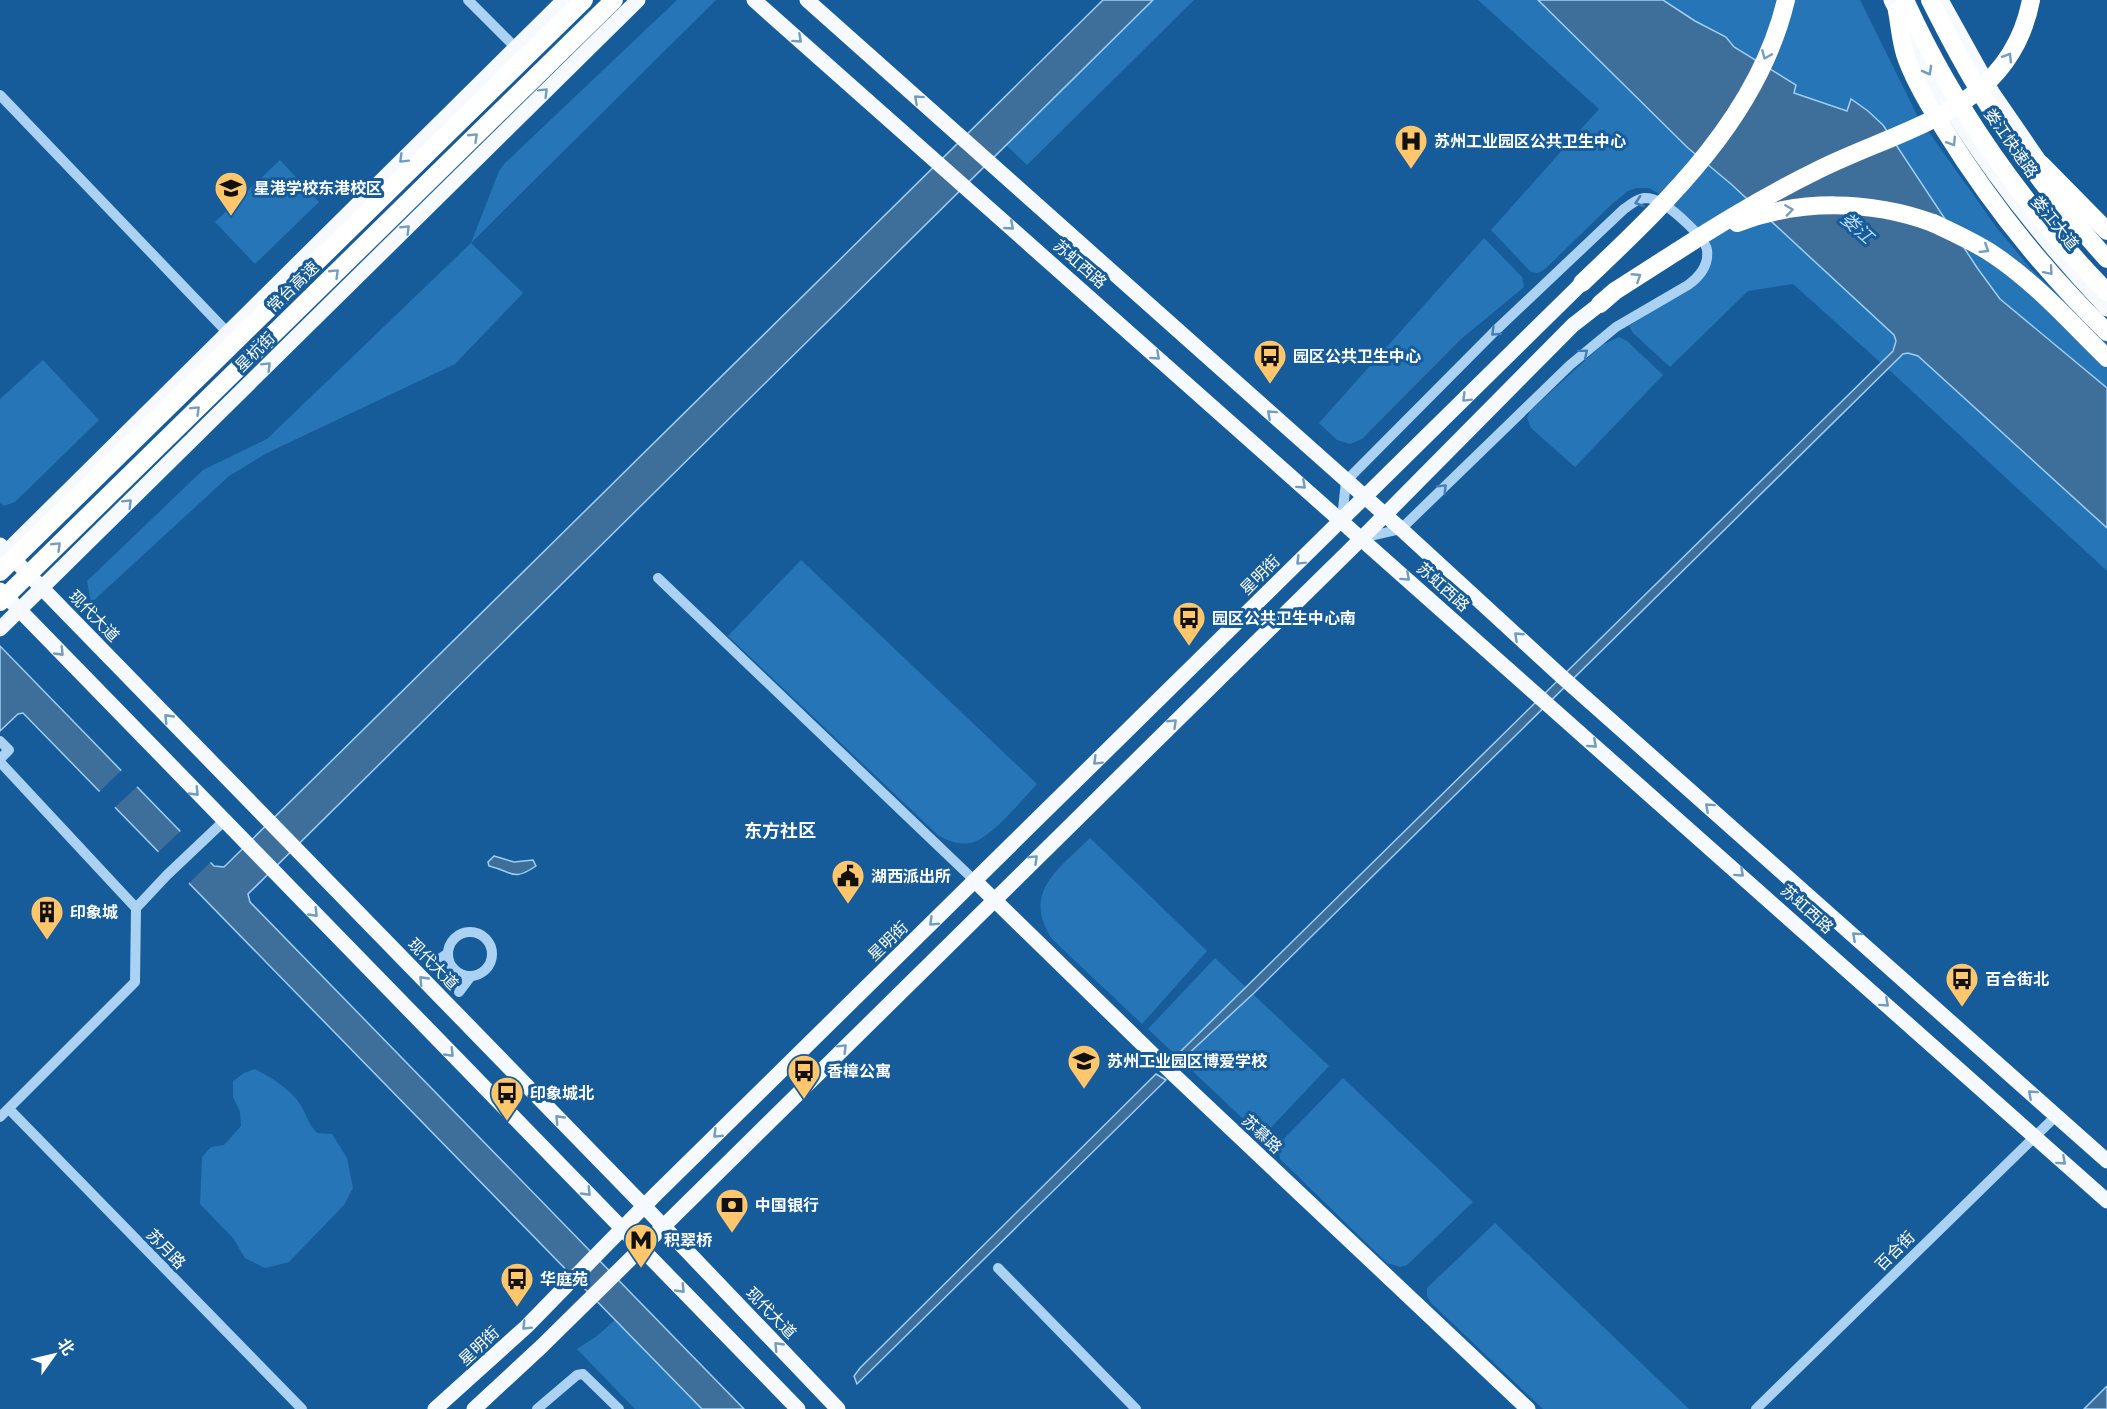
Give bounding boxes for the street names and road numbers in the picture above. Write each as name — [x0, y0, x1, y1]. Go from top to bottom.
street label: 娄江快速路 — [1980, 105, 2042, 181]
street label: 娄江大道 — [2027, 192, 2083, 254]
street label: 苏虹西路 — [1050, 236, 1110, 292]
street label: 常台高速 — [263, 258, 323, 316]
street label: 星杭街 — [231, 328, 279, 376]
street label: 星明街 — [1236, 551, 1284, 599]
street label: 苏虹西路 — [1413, 559, 1473, 615]
street label: 现代大道 — [65, 586, 123, 646]
street label: 苏虹西路 — [1777, 881, 1837, 937]
street label: 星明街 — [864, 917, 912, 965]
street label: 现代大道 — [404, 934, 462, 994]
street label: 苏慕路 — [1238, 1111, 1286, 1157]
street label: 苏月路 — [142, 1225, 190, 1273]
street label: 百合街 — [1871, 1227, 1919, 1275]
street label: 现代大道 — [742, 1283, 800, 1343]
street label: 星明街 — [455, 1323, 503, 1369]

